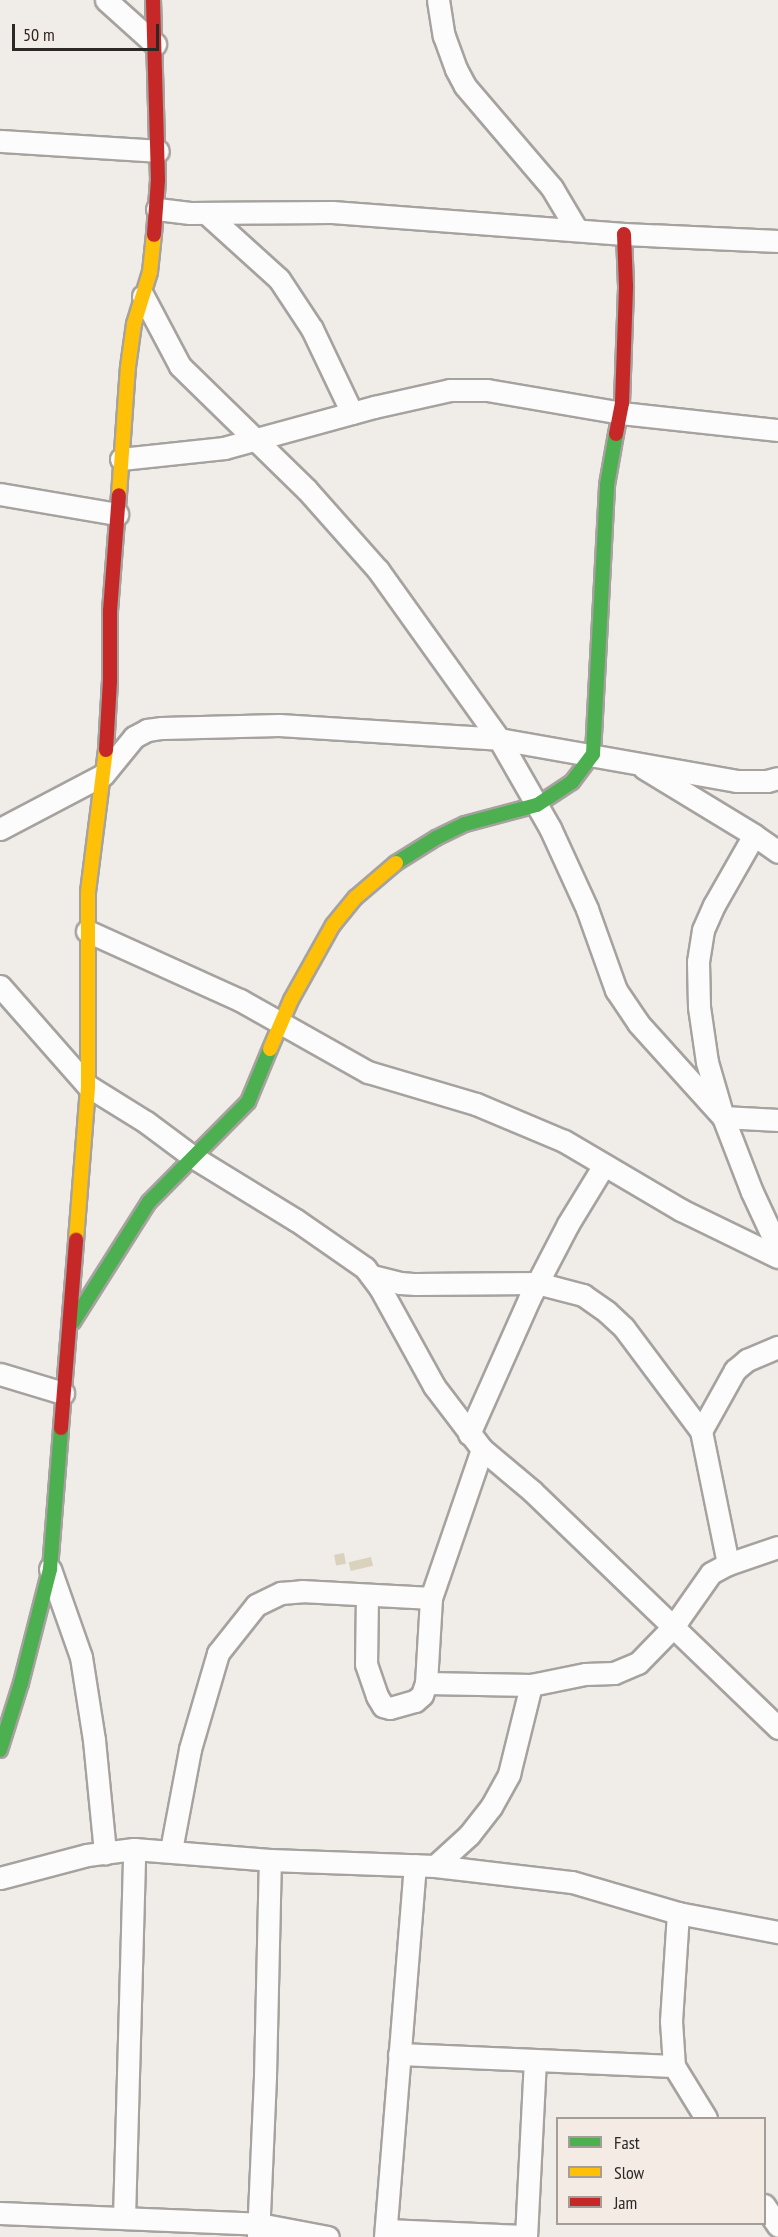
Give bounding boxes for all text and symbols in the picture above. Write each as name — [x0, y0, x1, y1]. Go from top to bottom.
scale bar — [15, 12, 162, 50]
text: 50 m — [23, 23, 55, 46]
legend — [556, 2117, 766, 2225]
text: Fast — [614, 2131, 640, 2154]
text: Slow — [614, 2161, 644, 2184]
text: Jam — [614, 2191, 637, 2214]

